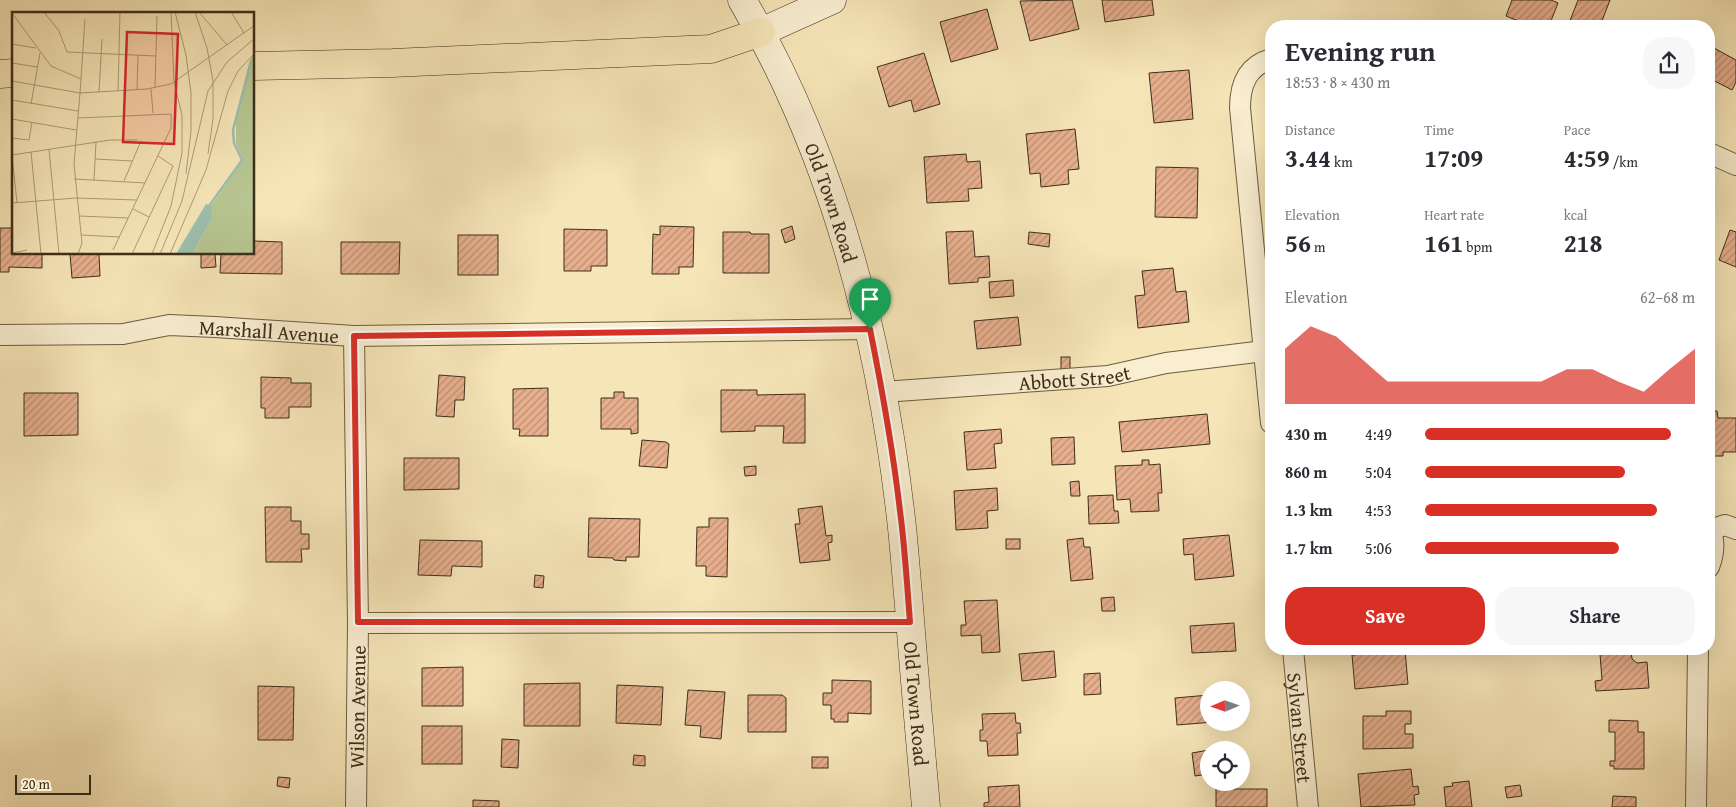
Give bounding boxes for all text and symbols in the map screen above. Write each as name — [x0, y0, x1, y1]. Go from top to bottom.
inset map — [12, 12, 255, 255]
text: Evening run — [1285, 30, 1436, 71]
button: share — [1643, 37, 1695, 89]
text: 18:53 · 8 × 430 m — [1285, 70, 1390, 94]
text: Distance — [1285, 120, 1335, 140]
text: Time — [1424, 120, 1454, 140]
text: Pace — [1564, 120, 1591, 140]
street label: Old Town Road — [798, 138, 866, 266]
text: 3.44 — [1285, 140, 1331, 176]
text: 17:09 — [1424, 140, 1483, 176]
text: 4:59 — [1564, 140, 1610, 176]
text: km — [1331, 152, 1353, 172]
text: /km — [1610, 152, 1638, 172]
text: Elevation — [1285, 205, 1340, 225]
text: Heart rate — [1424, 205, 1484, 225]
text: kcal — [1564, 205, 1588, 225]
text: 56 — [1285, 225, 1311, 261]
text: 161 — [1424, 225, 1463, 261]
text: 218 — [1564, 225, 1603, 261]
text: m — [1311, 237, 1325, 257]
text: bpm — [1463, 237, 1493, 257]
pin — [849, 278, 891, 329]
icon: arrive — [856, 285, 884, 313]
text: Elevation — [1285, 285, 1348, 309]
text: 62–68 m — [1640, 285, 1695, 309]
street label: Marshall Avenue — [199, 312, 340, 349]
street label: Abbott Street — [1018, 357, 1133, 397]
text: 430 m — [1285, 422, 1327, 446]
text: 4:49 — [1365, 422, 1392, 446]
text: 860 m — [1285, 460, 1327, 484]
text: 5:04 — [1365, 460, 1392, 484]
text: 1.3 km — [1285, 498, 1332, 522]
text: 4:53 — [1365, 498, 1392, 522]
text: 1.7 km — [1285, 536, 1332, 560]
text: 5:06 — [1365, 536, 1392, 560]
button: Save — [1285, 587, 1485, 645]
button: Share — [1495, 587, 1695, 645]
street label: Old Town Road — [897, 640, 937, 767]
street label: Wilson Avenue — [341, 645, 373, 769]
street label: Sylvan Street — [1281, 671, 1320, 784]
north arrow — [1200, 681, 1250, 731]
map controls — [1200, 681, 1250, 791]
button: locate — [1200, 741, 1250, 791]
scale bar — [15, 772, 91, 795]
text: 20 m — [22, 774, 50, 794]

